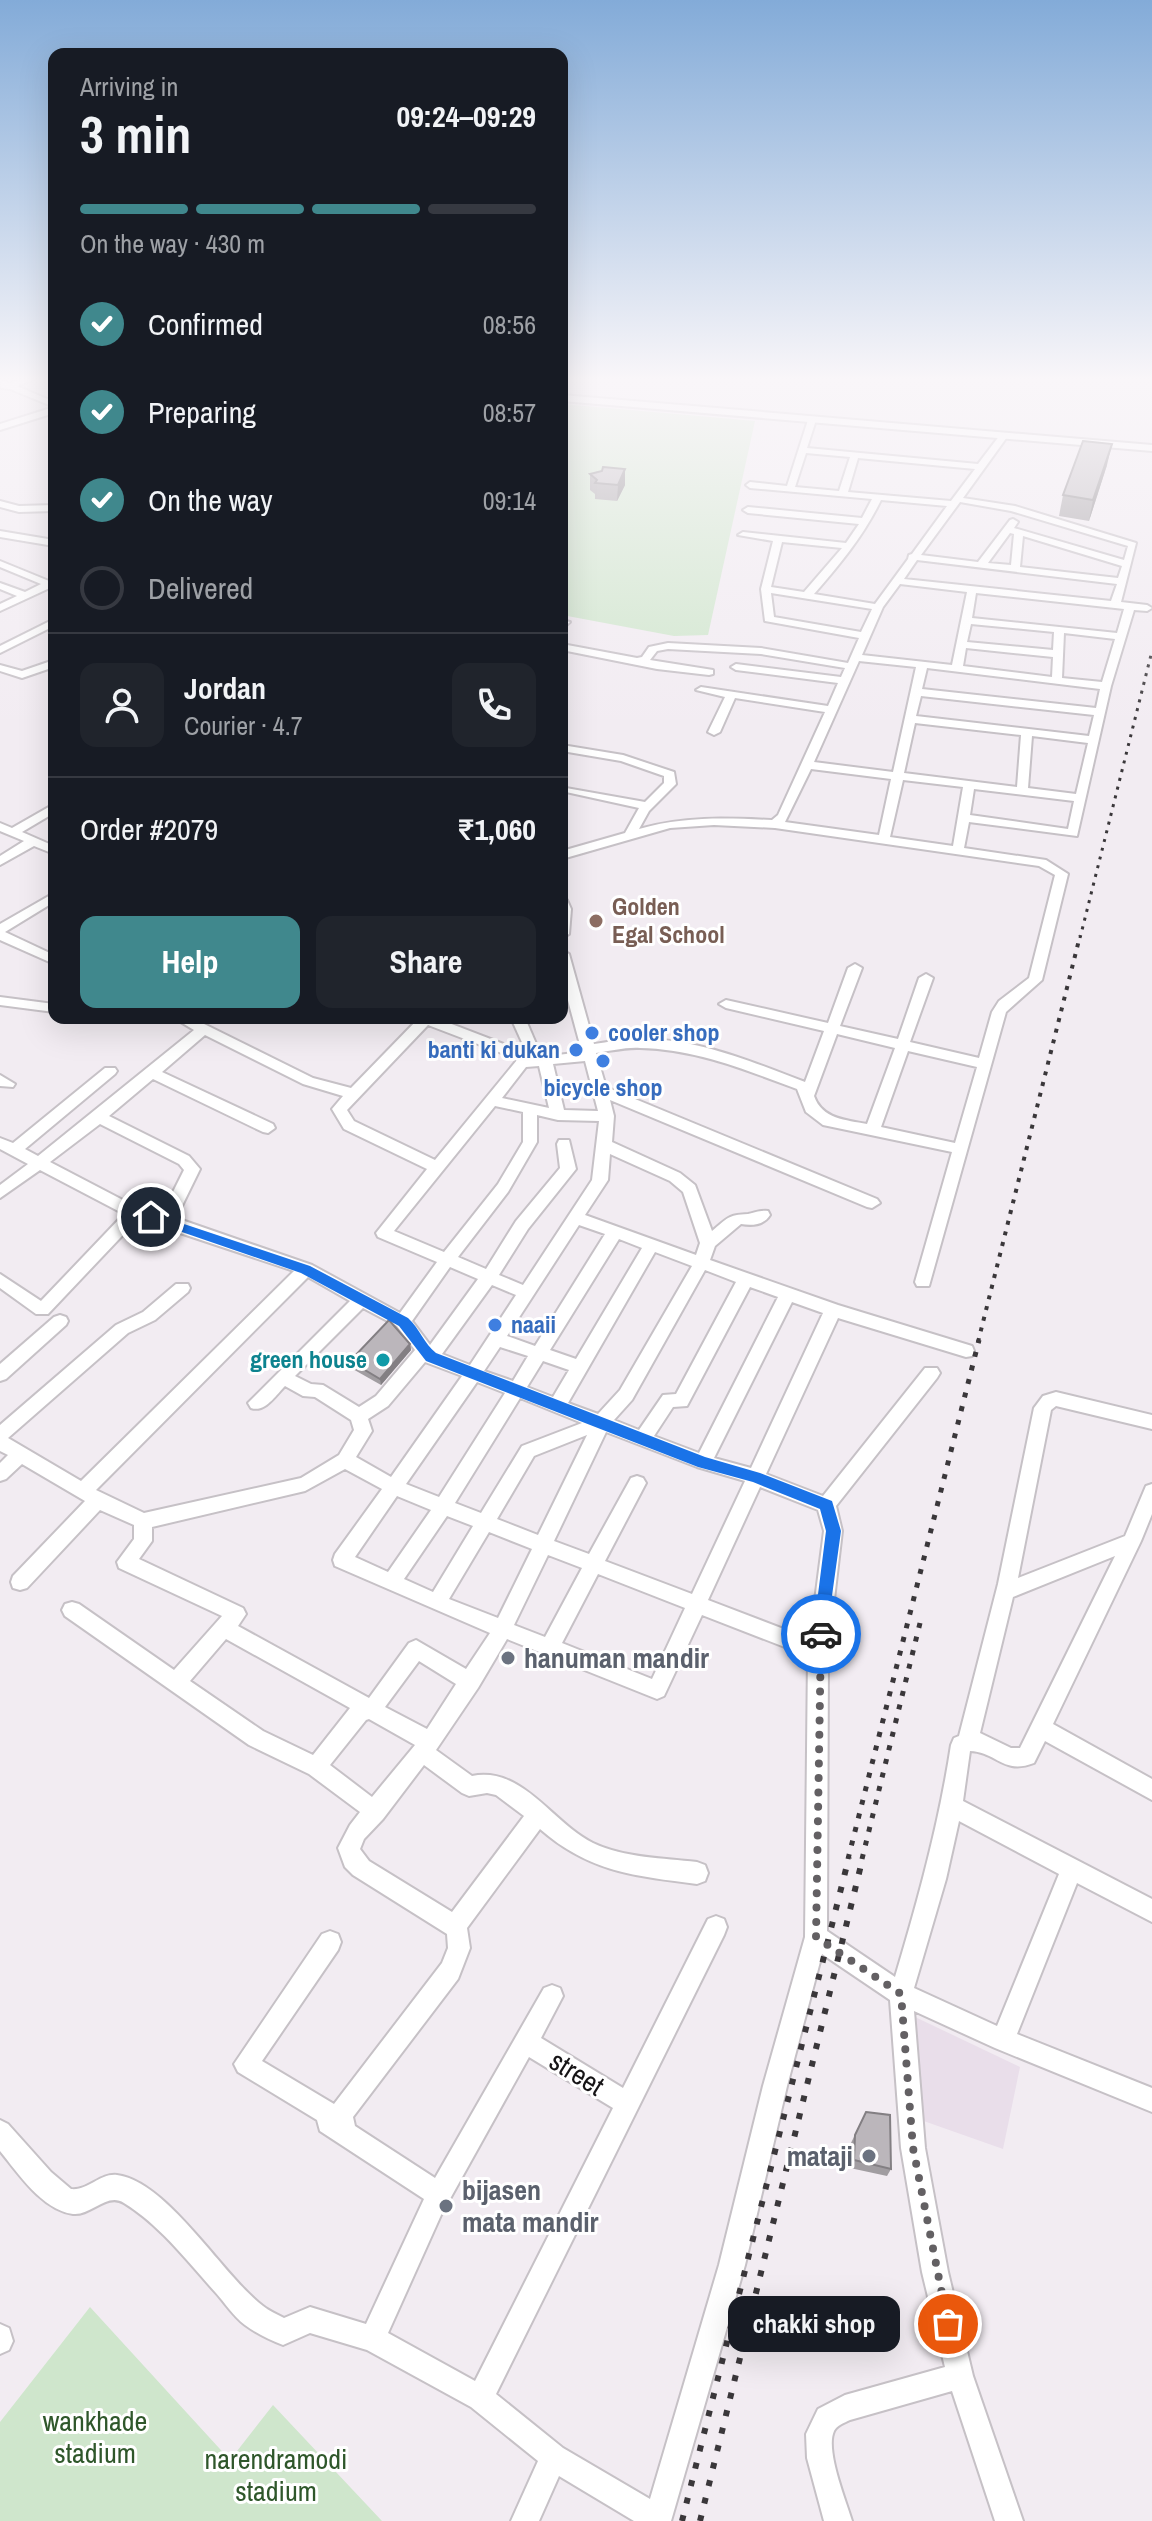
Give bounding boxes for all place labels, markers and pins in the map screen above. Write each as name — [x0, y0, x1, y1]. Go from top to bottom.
place label: Golden Egal School — [612, 890, 725, 950]
marker: Golden Egal School — [587, 912, 605, 930]
place label: cooler shop — [608, 1016, 720, 1048]
marker: cooler shop — [583, 1024, 601, 1042]
place label: banti ki dukan — [428, 1033, 560, 1065]
marker: banti ki dukan — [567, 1041, 585, 1059]
marker: bicycle shop — [594, 1052, 612, 1070]
place label: bicycle shop — [543, 1071, 663, 1103]
pin — [117, 1183, 185, 1251]
place label: naaii — [511, 1308, 556, 1340]
marker: naaii — [486, 1316, 504, 1334]
place label: green house — [250, 1343, 367, 1375]
marker: green house — [374, 1351, 392, 1369]
place label: hanuman mandir — [524, 1639, 709, 1677]
marker: hanuman mandir — [499, 1649, 517, 1667]
place label: mataji — [787, 2137, 853, 2175]
marker: mataji — [860, 2147, 878, 2165]
place label: bijasen mata mandir — [462, 2171, 599, 2241]
marker: bijasen mata mandir — [437, 2197, 455, 2215]
pin — [914, 2290, 982, 2358]
callout: chakki shop — [728, 2296, 900, 2352]

